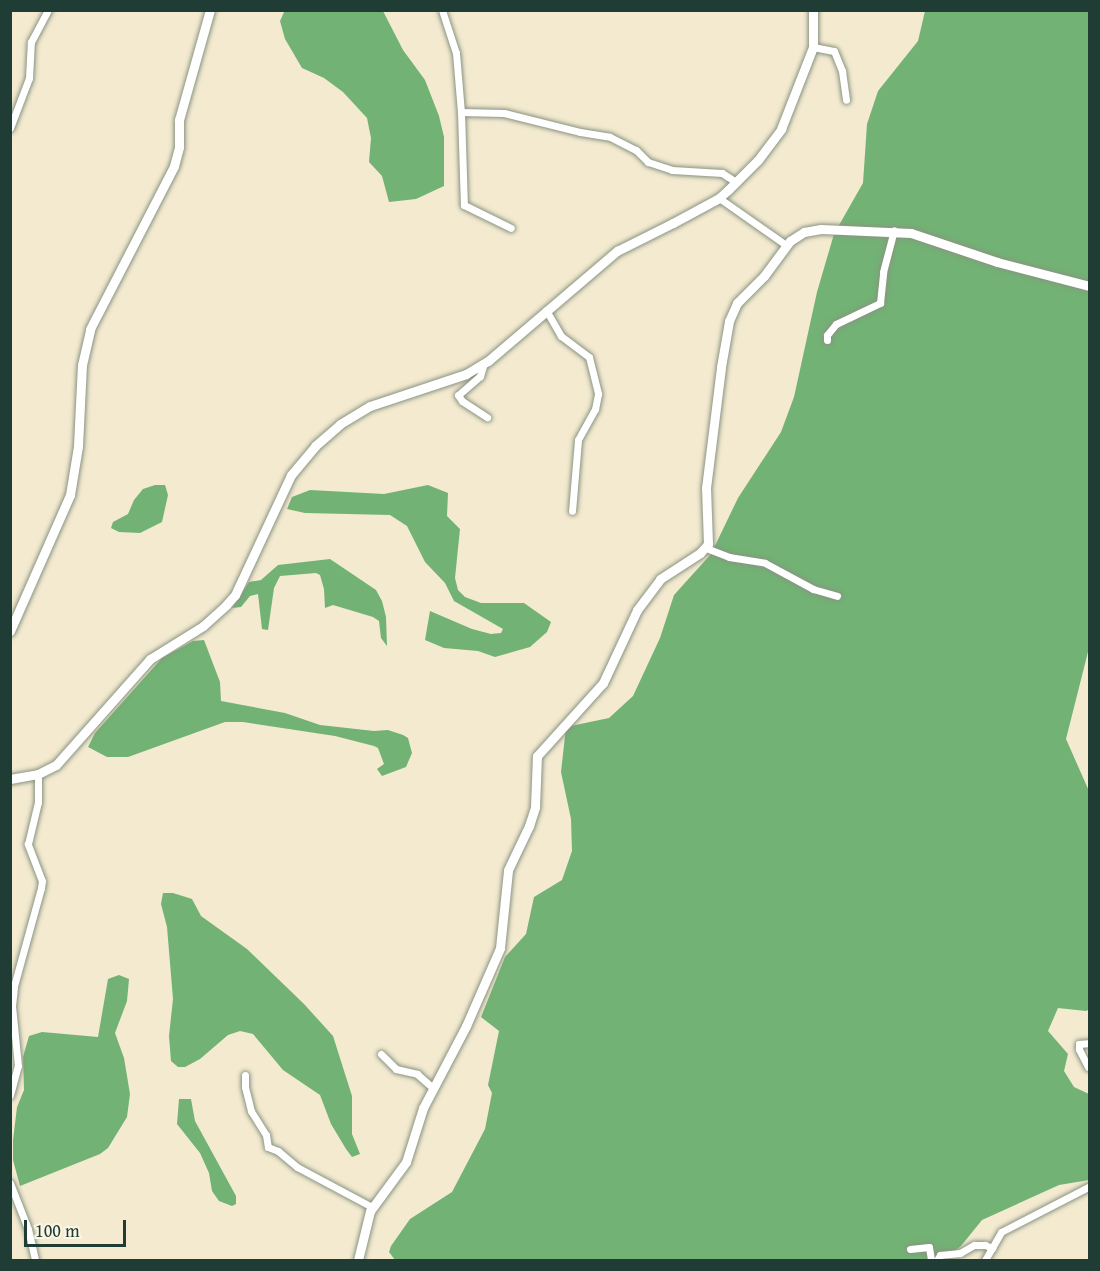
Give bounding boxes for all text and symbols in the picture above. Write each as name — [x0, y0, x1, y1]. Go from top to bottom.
scale bar — [27, 1208, 129, 1246]
text: 100 m — [35, 1217, 80, 1244]

